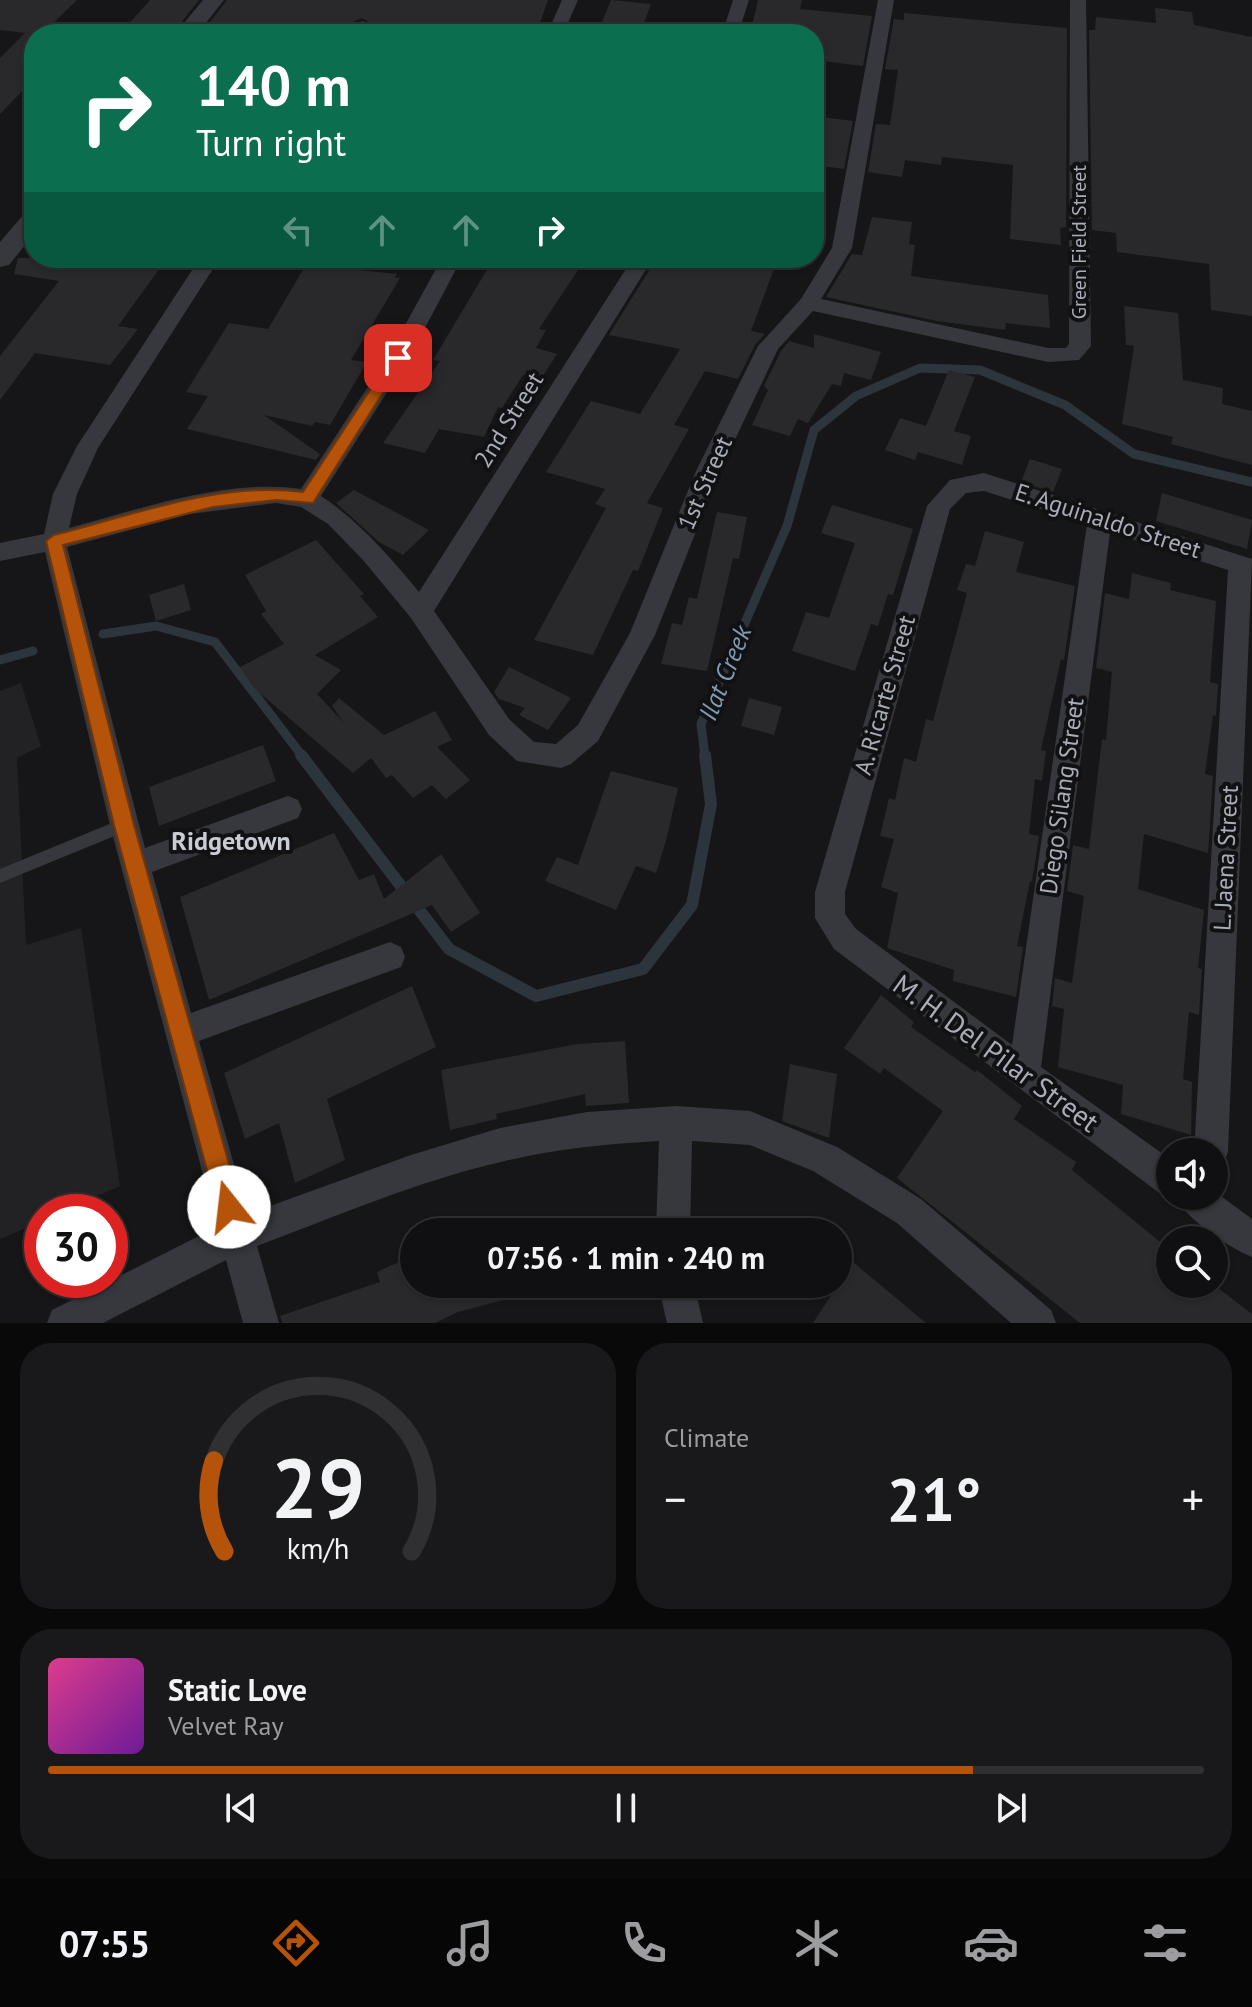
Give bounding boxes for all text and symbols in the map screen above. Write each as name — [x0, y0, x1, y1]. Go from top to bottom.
text: 140 m — [196, 49, 351, 121]
icon: right — [64, 56, 168, 160]
text: Turn right — [196, 119, 346, 166]
street label: Green Field Street — [1066, 165, 1092, 319]
icon: left — [276, 208, 320, 252]
icon: ahead — [360, 208, 404, 252]
icon: ahead — [444, 208, 488, 252]
icon: right — [528, 208, 572, 252]
pin — [364, 324, 432, 392]
icon: arrive — [376, 336, 420, 380]
street label: 2nd Street — [467, 366, 550, 473]
street label: 1st Street — [670, 431, 739, 534]
street label: E. Aguinaldo Street — [1011, 476, 1205, 565]
street label: A. Ricarte Street — [847, 612, 922, 778]
water label: Ilat Creek — [691, 619, 759, 725]
street label: Diego Silang Street — [1032, 696, 1091, 896]
street label: L. Jaena Street — [1206, 784, 1245, 932]
district label: Ridgetown — [171, 824, 291, 857]
street label: M. H. Del Pilar Street — [886, 965, 1107, 1140]
map controls — [1156, 1138, 1228, 1298]
button: sound — [1156, 1138, 1228, 1210]
position arrow — [187, 1165, 271, 1249]
speed limit sign: 30 — [24, 1194, 128, 1298]
button: search — [1156, 1226, 1228, 1298]
text: 07:56 · 1 min · 240 m — [487, 1238, 765, 1277]
text: Climate — [664, 1421, 749, 1454]
text: 29 — [271, 1433, 365, 1541]
text: 21° — [887, 1460, 981, 1538]
text: − — [664, 1470, 686, 1527]
text: + — [1182, 1470, 1204, 1527]
text: km/h — [287, 1530, 349, 1567]
text: Static Love — [168, 1670, 307, 1709]
text: Velvet Ray — [168, 1709, 284, 1742]
icon: previous — [219, 1786, 263, 1830]
icon: pause — [604, 1786, 648, 1830]
icon: next — [989, 1786, 1033, 1830]
icon: directions — [268, 1915, 324, 1971]
icon: music — [442, 1915, 498, 1971]
icon: phone — [616, 1915, 672, 1971]
icon: climate — [789, 1915, 845, 1971]
icon: car — [963, 1915, 1019, 1971]
icon: filters — [1137, 1915, 1193, 1971]
text: 07:55 — [59, 1920, 150, 1967]

